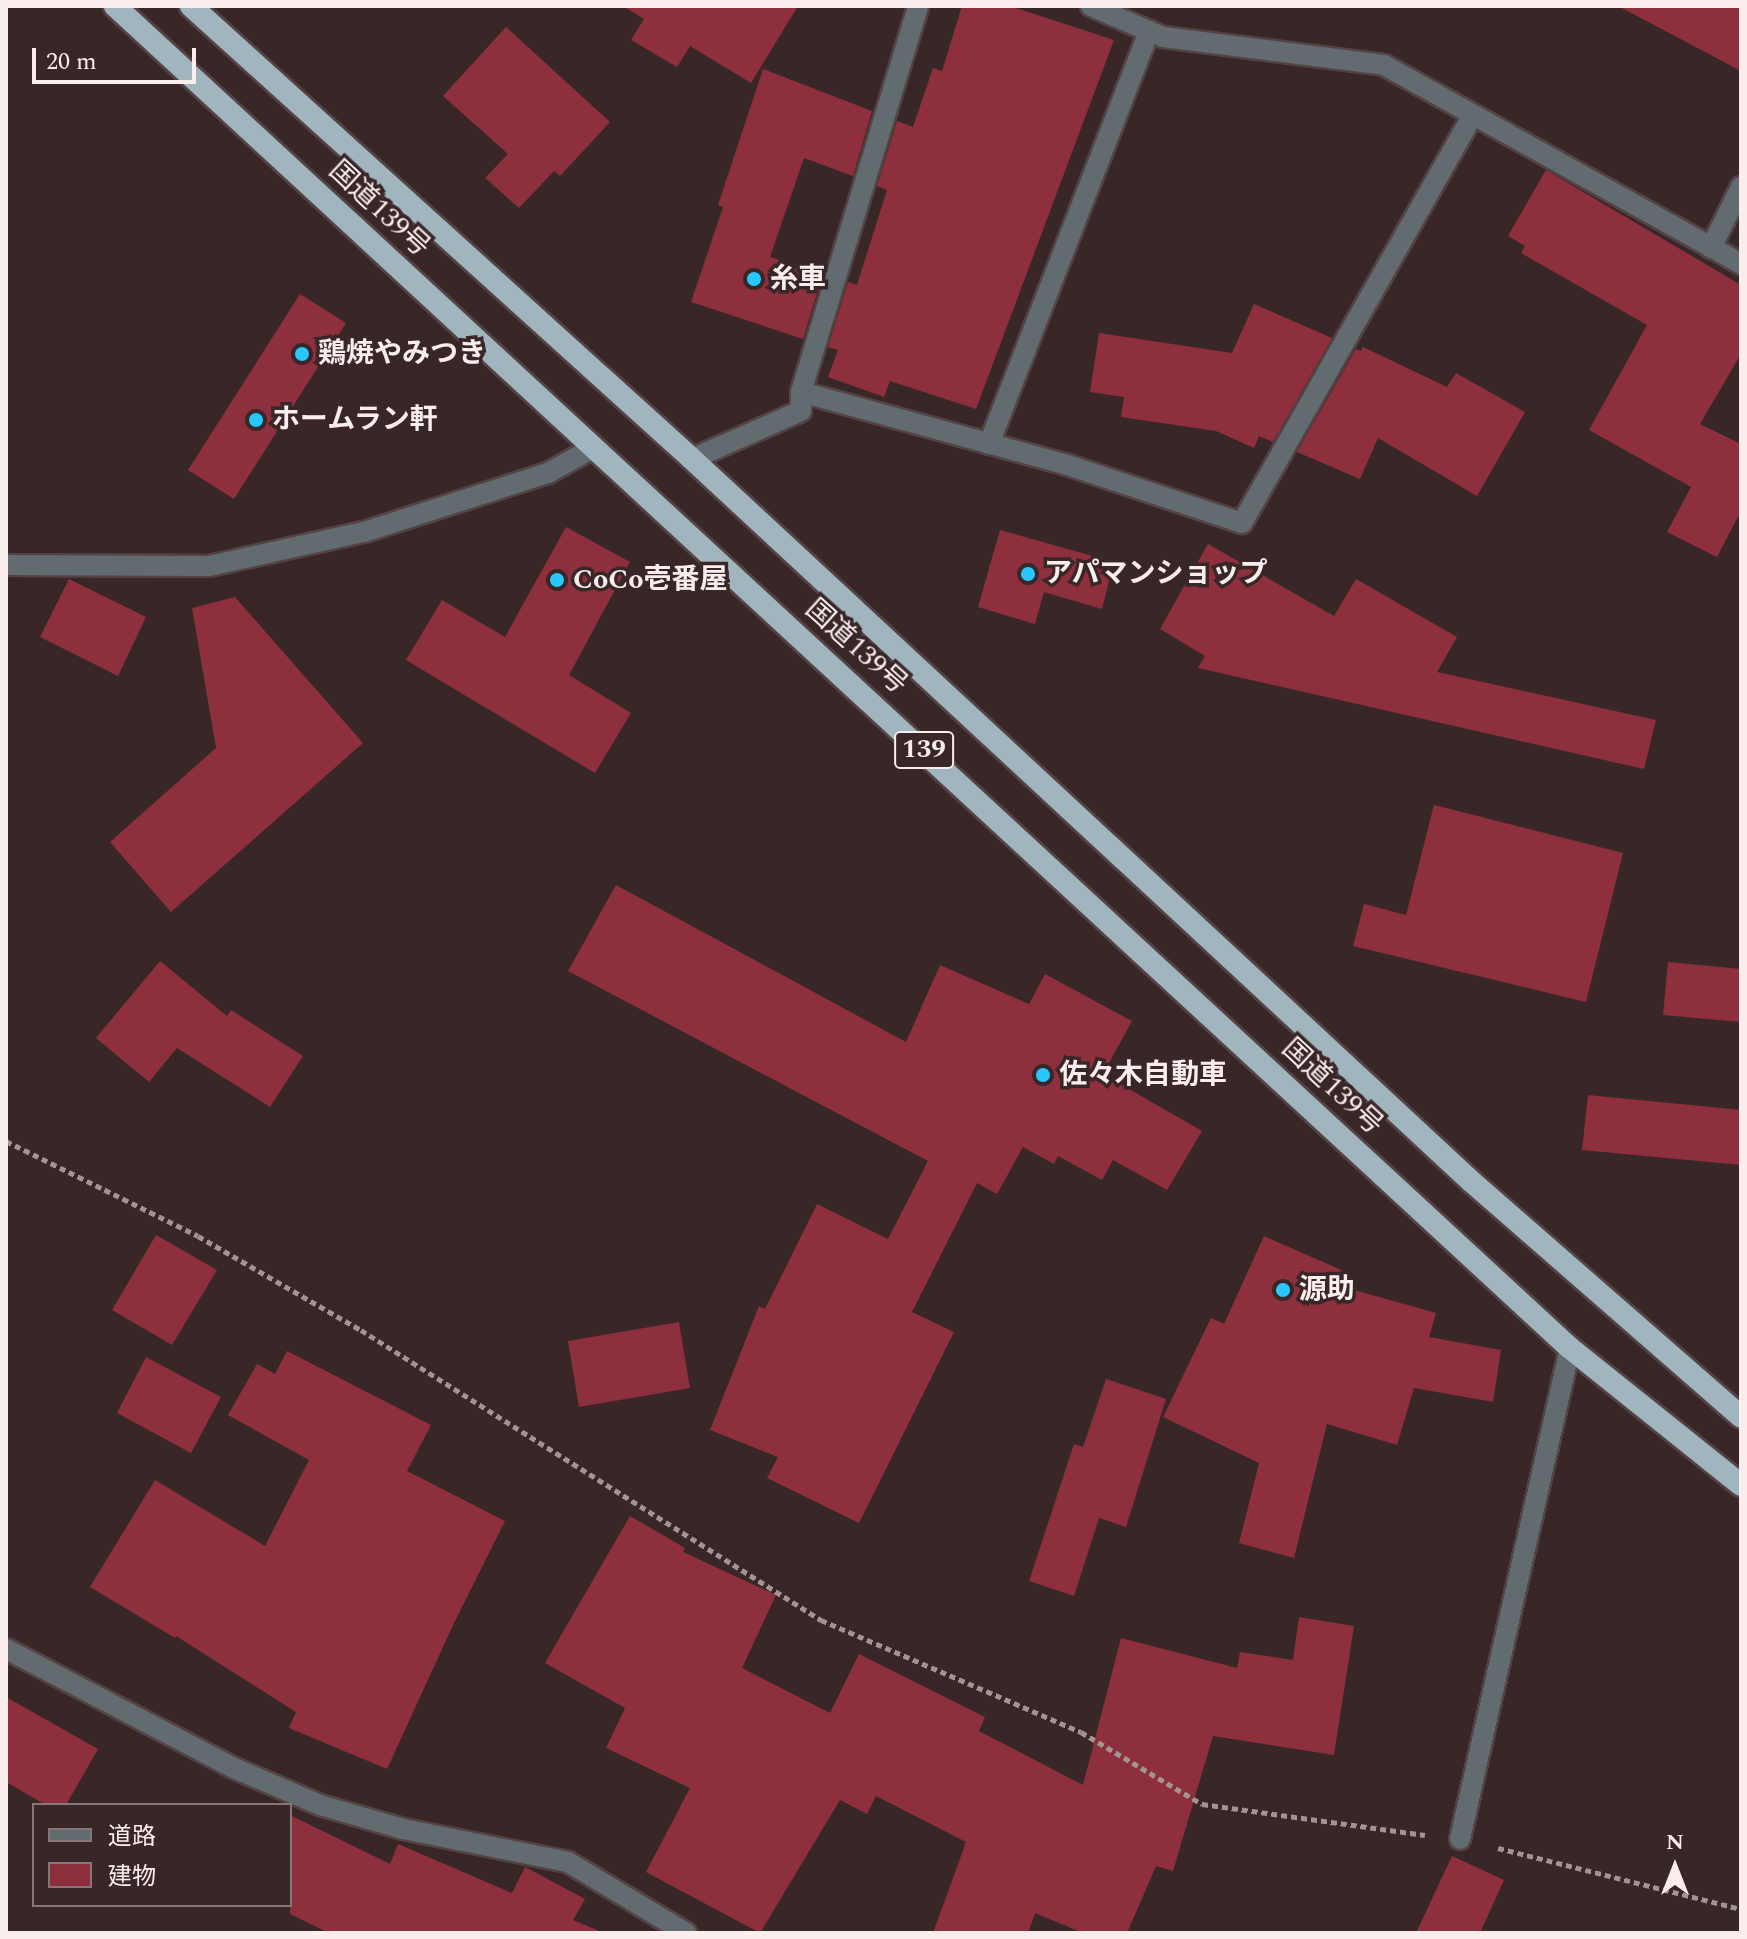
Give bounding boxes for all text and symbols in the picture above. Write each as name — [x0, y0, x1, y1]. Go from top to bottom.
scale bar — [36, 32, 200, 82]
text: 20 m — [46, 44, 97, 80]
street label: 国道139号 — [321, 154, 437, 264]
place label: 糸車 — [770, 262, 826, 296]
marker: 糸車 — [745, 270, 763, 288]
place label: 鶏焼やみつき — [318, 337, 486, 371]
marker: 鶏焼やみつき — [293, 345, 311, 363]
place label: ホームラン軒 — [272, 403, 440, 437]
marker: ホームラン軒 — [247, 411, 265, 429]
place label: アパマンショップ — [1044, 557, 1268, 591]
place label: CoCo壱番屋 — [573, 563, 727, 597]
marker: アパマンショップ — [1019, 565, 1037, 583]
marker: CoCo壱番屋 — [548, 571, 566, 589]
street label: 国道139号 — [798, 592, 914, 702]
road number: 139 — [894, 728, 954, 772]
street label: 国道139号 — [1274, 1032, 1390, 1142]
place label: 佐々木自動車 — [1059, 1058, 1227, 1092]
marker: 佐々木自動車 — [1034, 1066, 1052, 1084]
place label: 源助 — [1299, 1273, 1355, 1307]
marker: 源助 — [1274, 1281, 1292, 1299]
legend — [32, 1803, 292, 1907]
text: 道路 — [108, 1819, 156, 1855]
text: N — [1666, 1826, 1684, 1859]
north arrow — [1635, 1827, 1715, 1907]
text: 建物 — [108, 1859, 156, 1895]

